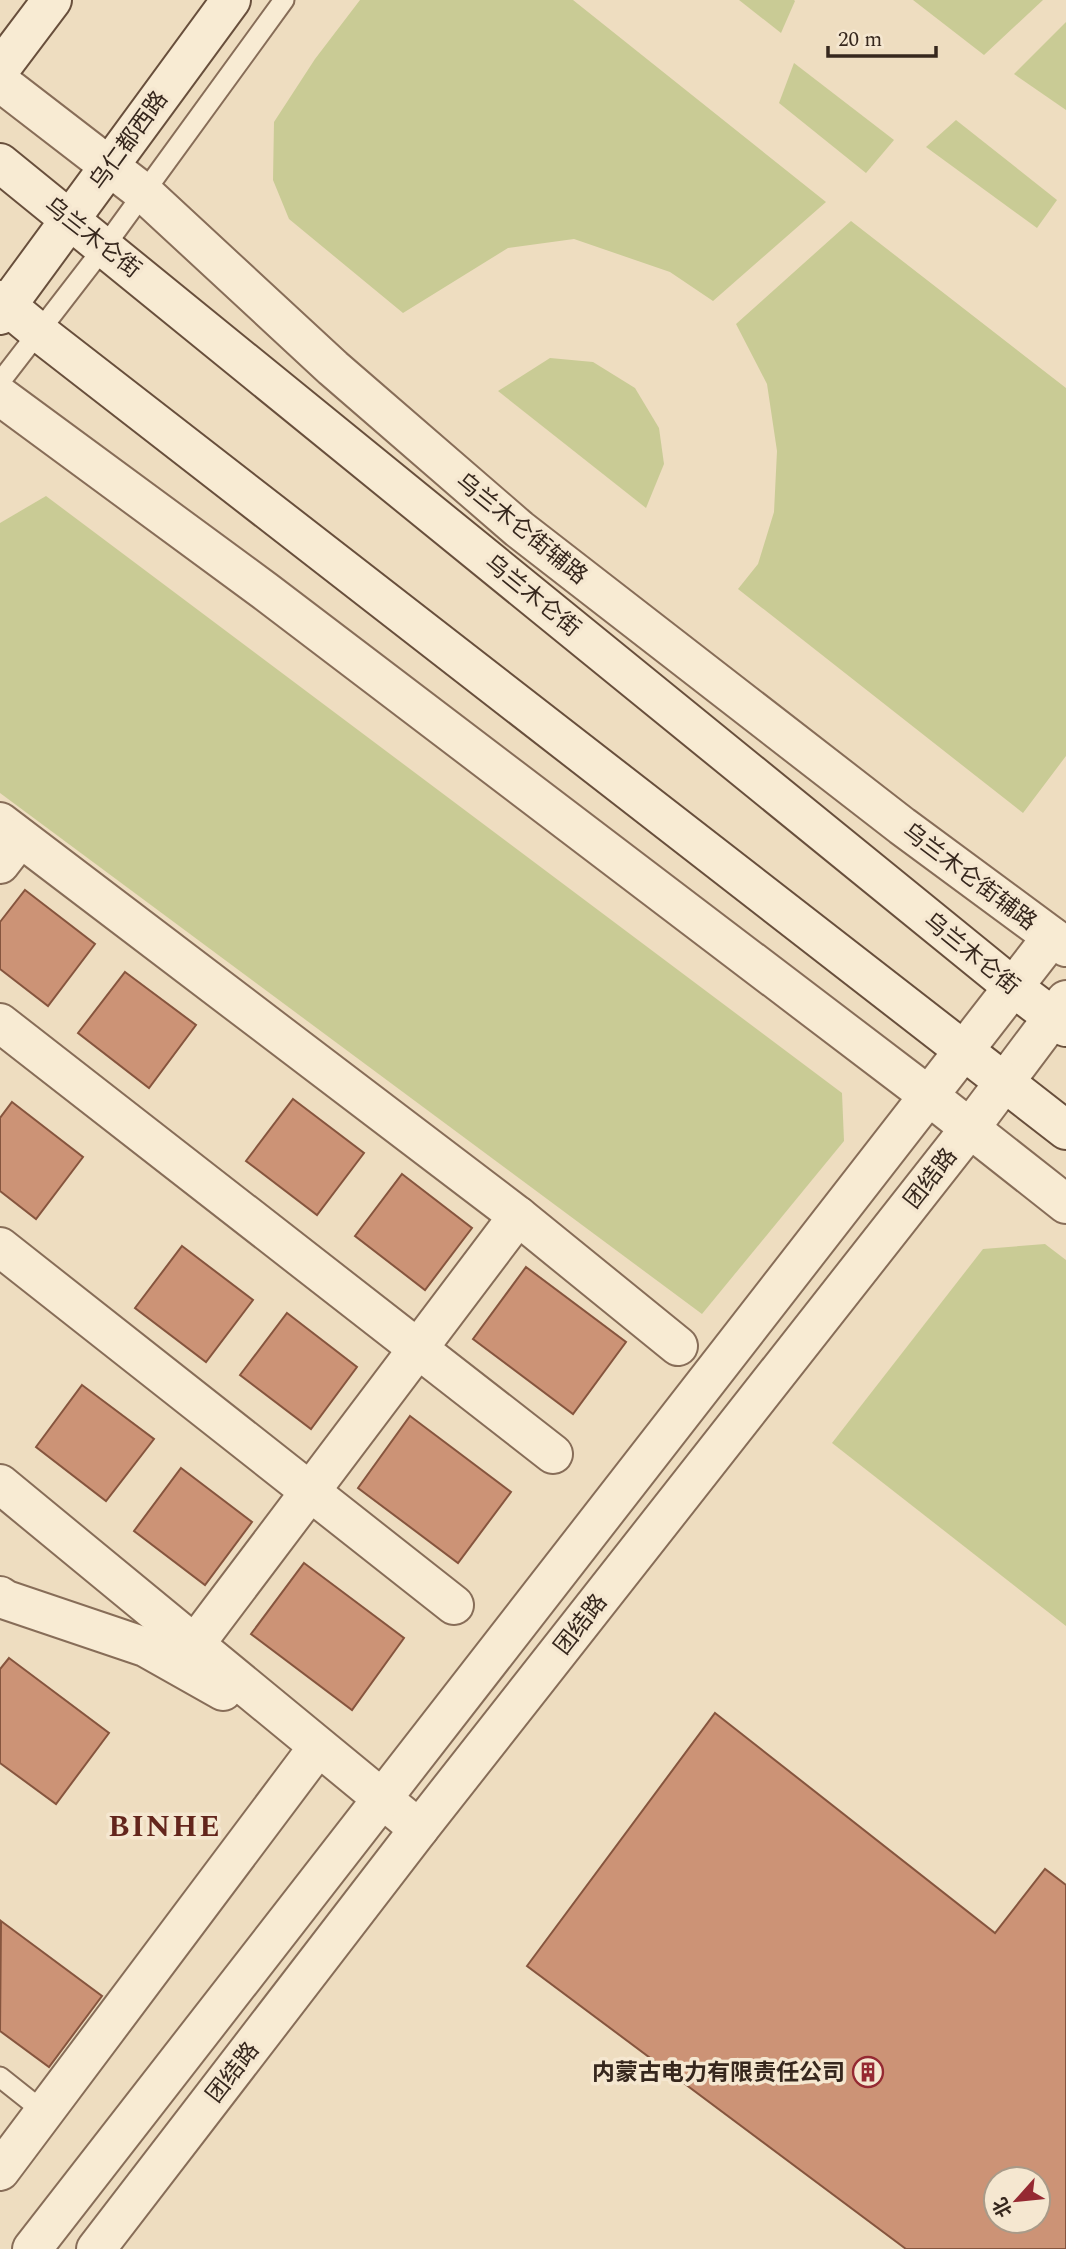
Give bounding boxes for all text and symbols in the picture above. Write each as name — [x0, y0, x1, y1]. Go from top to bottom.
scale bar — [828, 14, 936, 58]
text: 20 m — [838, 24, 882, 56]
street label: 乌仁都西路 — [81, 84, 177, 198]
street label: 乌兰木仑街 — [36, 189, 148, 287]
street label: 乌兰木仑街辅路 — [447, 465, 595, 593]
street label: 乌兰木仑街 — [476, 546, 588, 646]
street label: 乌兰木仑街辅路 — [894, 815, 1044, 940]
street label: 乌兰木仑街 — [915, 904, 1027, 1004]
street label: 团结路 — [896, 1141, 966, 1217]
street label: 团结路 — [546, 1587, 616, 1663]
district label: BINHE — [108, 1804, 222, 1850]
street label: 团结路 — [198, 2035, 268, 2111]
building icon: 内蒙古电力有限责任公司 — [851, 2055, 885, 2089]
place label: 内蒙古电力有限责任公司 — [592, 2056, 845, 2091]
north arrow — [982, 2165, 1052, 2235]
text: 北 — [986, 2192, 1020, 2222]

